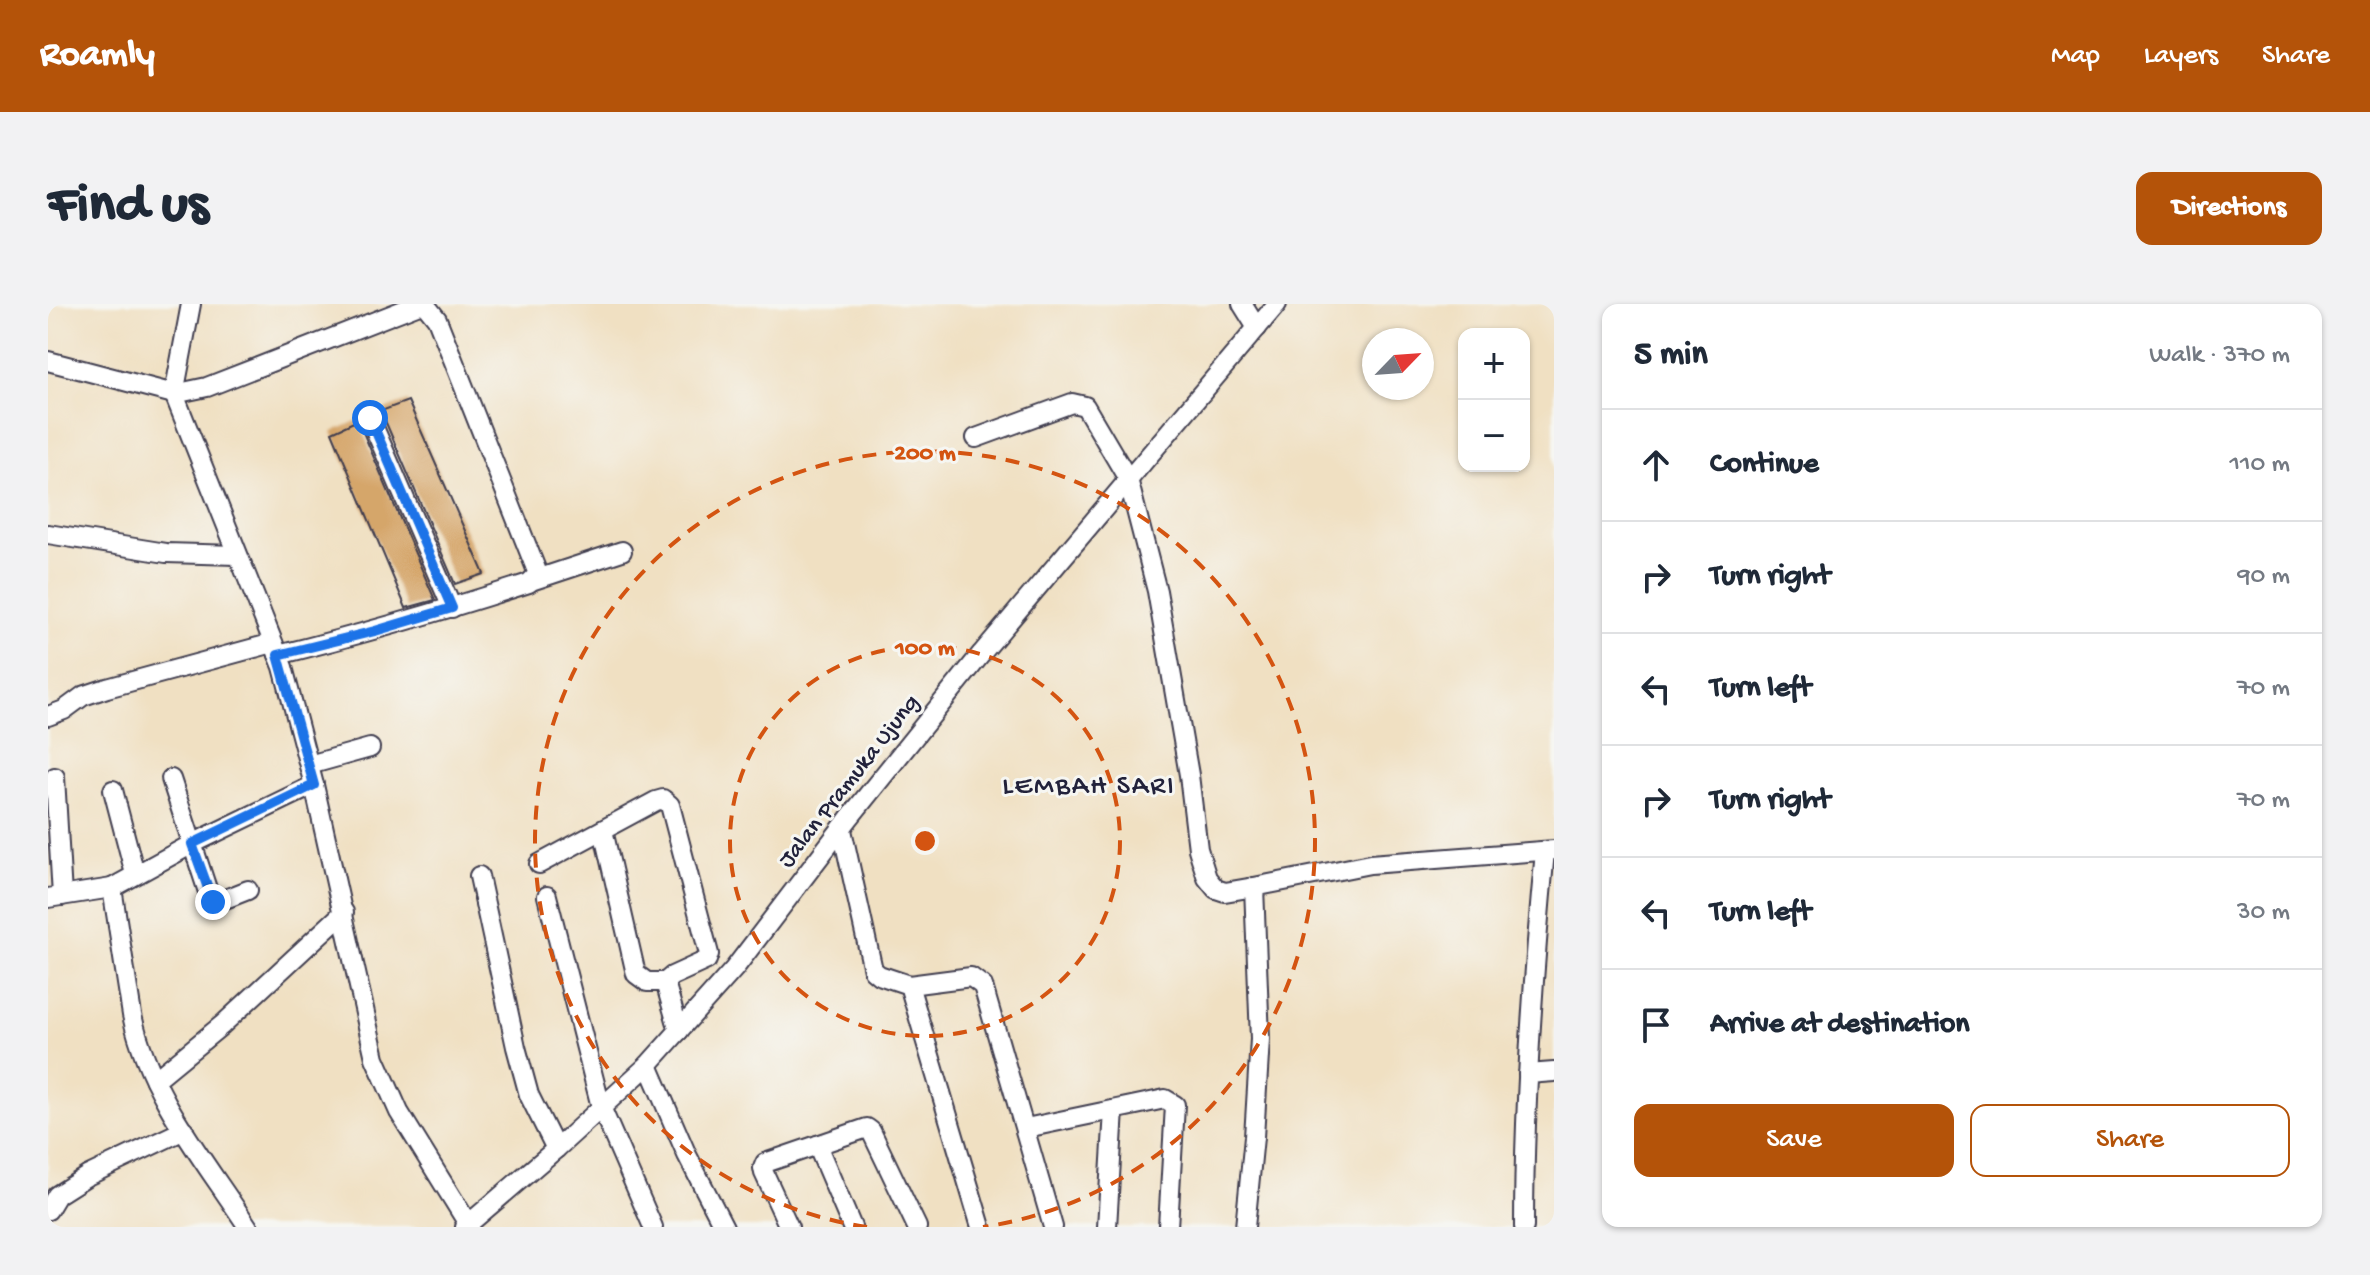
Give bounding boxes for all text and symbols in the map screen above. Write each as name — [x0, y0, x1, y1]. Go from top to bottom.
text: Roamly — [40, 34, 155, 78]
text: Map — [2051, 40, 2100, 73]
text: Layers — [2144, 40, 2218, 73]
text: Share — [2262, 40, 2330, 73]
button: Directions — [2136, 172, 2322, 245]
text: Find us — [48, 175, 208, 241]
north arrow — [1362, 328, 1434, 400]
map controls — [1458, 328, 1530, 472]
button: + — [1458, 328, 1530, 400]
text: 5 min — [1634, 336, 1708, 376]
text: Walk · 370 m — [2149, 341, 2290, 372]
route start — [352, 400, 388, 436]
button: − — [1458, 400, 1530, 472]
text: 200 m — [894, 440, 956, 469]
icon: ahead — [1634, 443, 1678, 487]
text: Continue — [1710, 448, 1819, 483]
text: 110 m — [2230, 450, 2290, 481]
icon: right — [1634, 555, 1678, 599]
text: Turn right — [1710, 560, 1830, 595]
text: 90 m — [2238, 562, 2290, 593]
text: 100 m — [894, 635, 955, 664]
icon: left — [1634, 667, 1678, 711]
text: Turn left — [1710, 672, 1811, 707]
text: 70 m — [2237, 674, 2290, 705]
street label: Jalan Pramuka Ujung — [773, 690, 927, 874]
district label: LEMBAH SARI — [1002, 771, 1176, 804]
icon: right — [1634, 779, 1678, 823]
text: Turn right — [1710, 784, 1830, 819]
text: 70 m — [2237, 786, 2290, 817]
centre of rings — [911, 827, 939, 855]
route end — [195, 884, 231, 920]
icon: left — [1634, 891, 1678, 935]
text: Turn left — [1710, 896, 1811, 931]
text: 30 m — [2237, 898, 2290, 929]
icon: arrive — [1634, 1003, 1678, 1047]
text: Arrive at destination — [1710, 1008, 1970, 1043]
button: Save — [1634, 1104, 1954, 1177]
button: Share — [1970, 1104, 2290, 1177]

